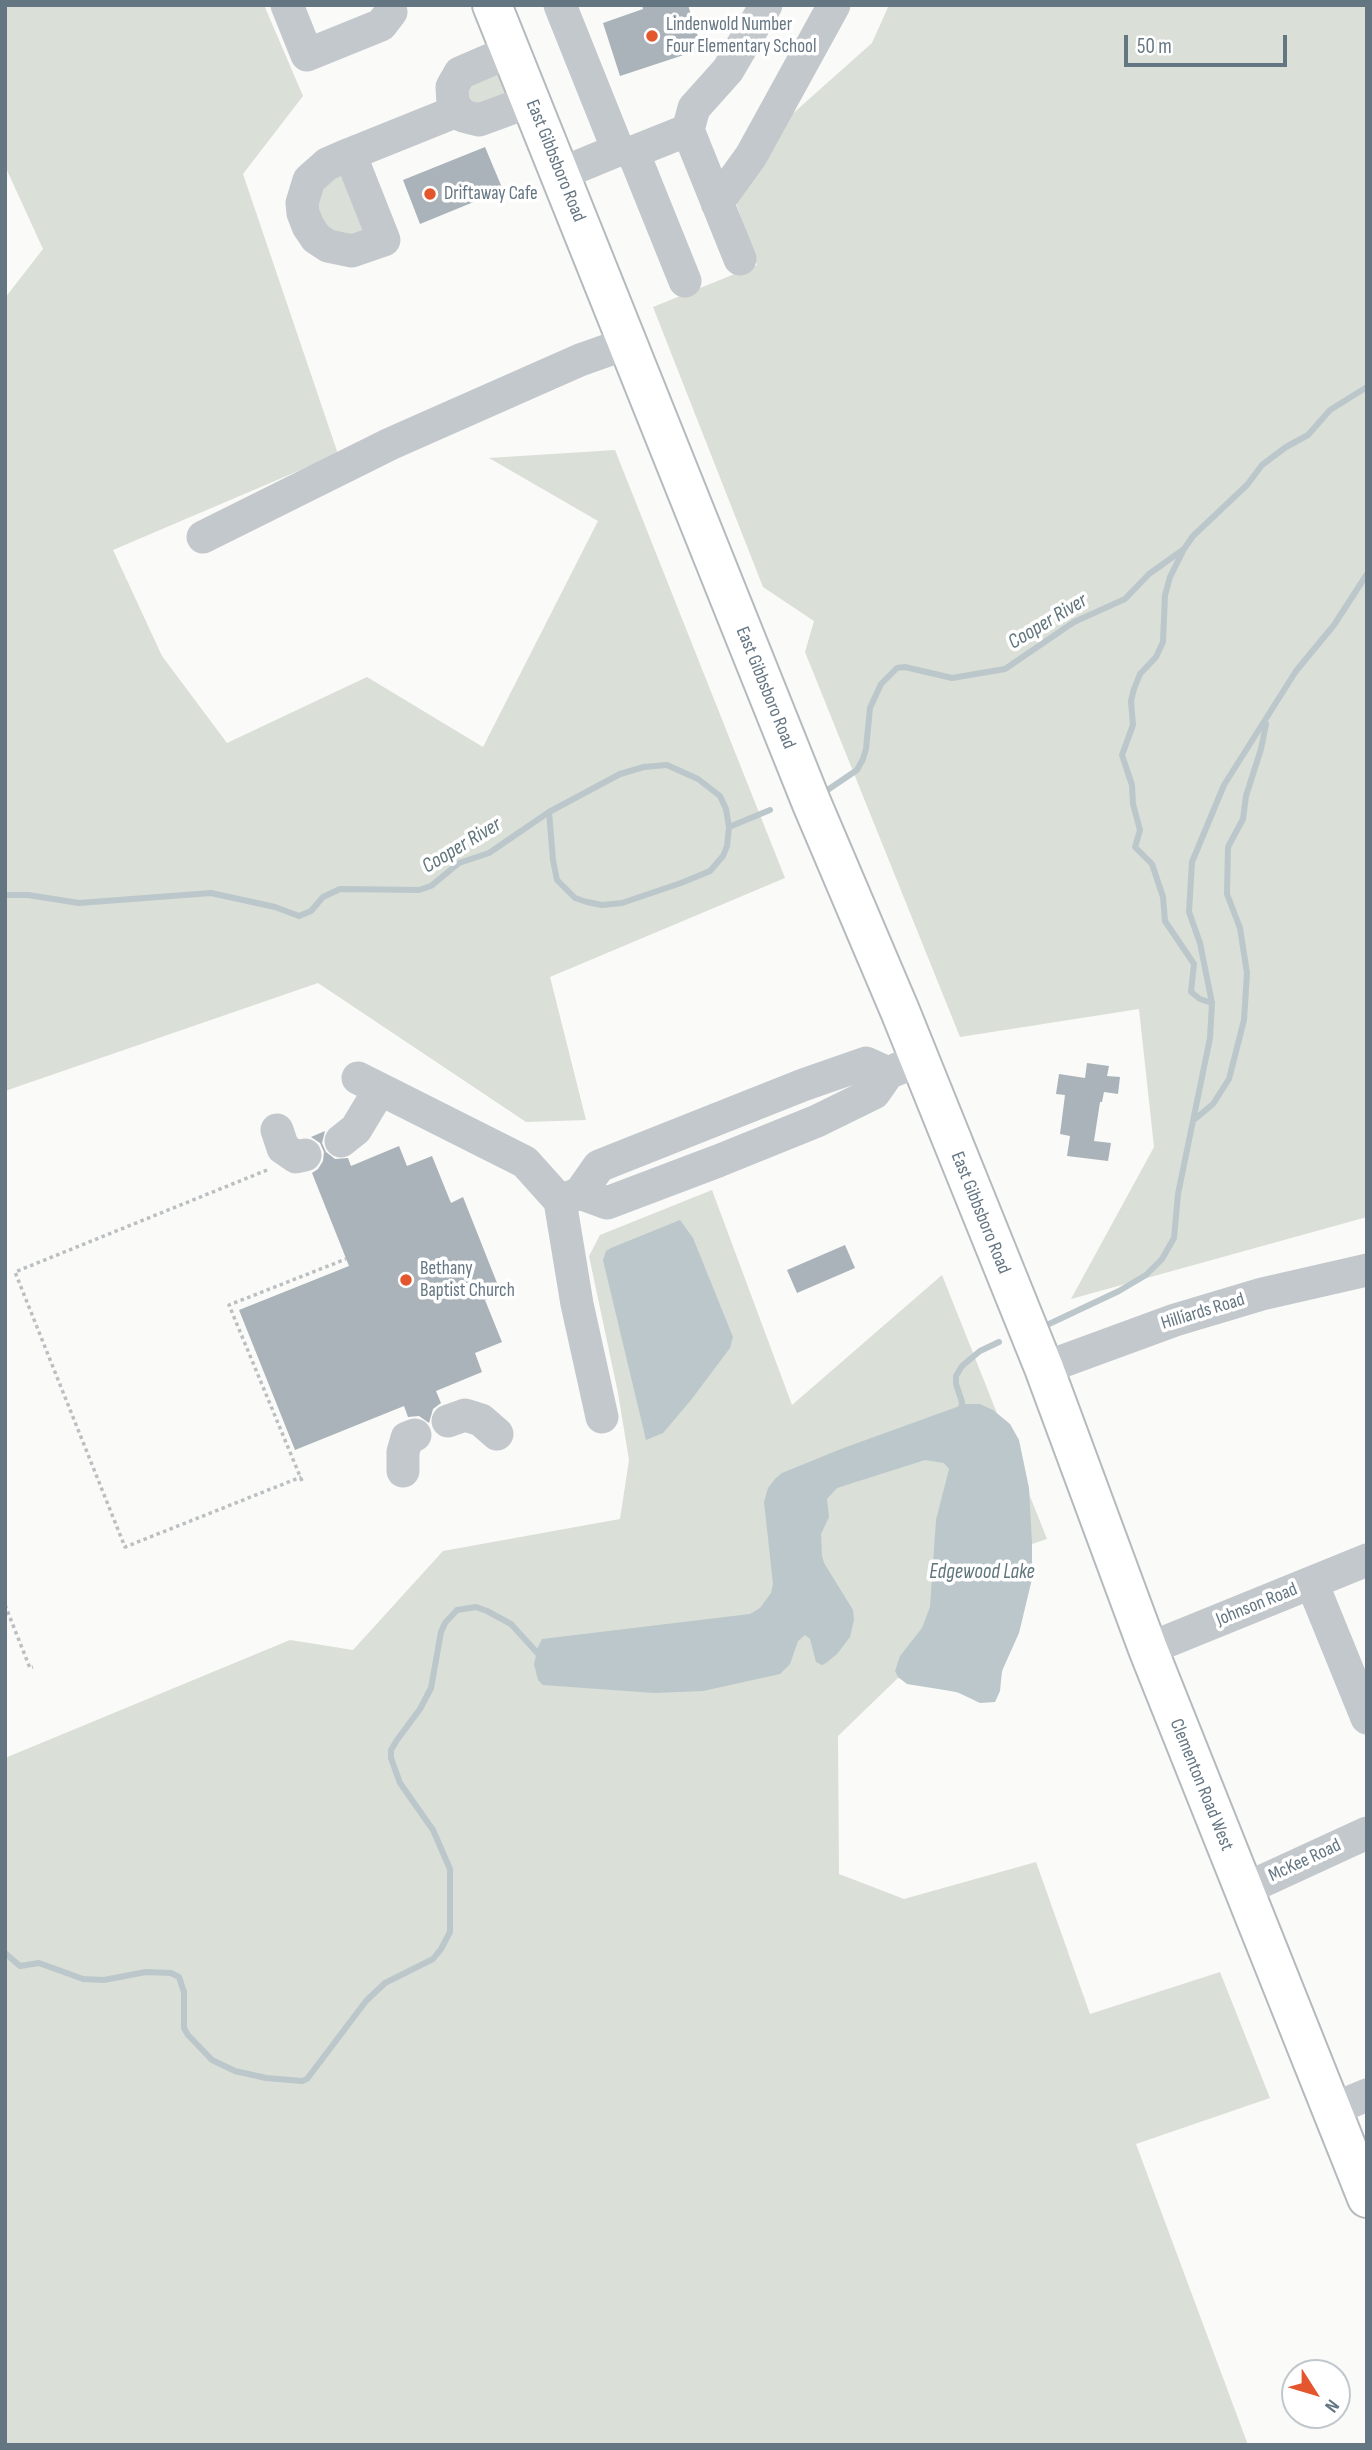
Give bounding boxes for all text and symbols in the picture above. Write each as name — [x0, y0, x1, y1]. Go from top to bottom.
place label: Lindenwold Number Four Elementary School — [666, 14, 816, 58]
scale bar — [1127, 21, 1290, 65]
marker: Lindenwold Number Four Elementary School — [644, 28, 660, 44]
text: 50 m — [1137, 34, 1172, 59]
street label: East Gibbsboro Road — [520, 97, 590, 225]
place label: Driftaway Cafe — [444, 183, 538, 205]
marker: Driftaway Cafe — [422, 186, 438, 202]
water label: Cooper River — [1004, 589, 1092, 655]
street label: East Gibbsboro Road — [730, 624, 800, 752]
water label: Cooper River — [418, 813, 506, 879]
street label: East Gibbsboro Road — [945, 1149, 1015, 1277]
place label: Bethany Baptist Church — [420, 1258, 515, 1302]
marker: Bethany Baptist Church — [398, 1272, 414, 1288]
street label: Hilliards Road — [1159, 1289, 1247, 1335]
water label: Edgewood Lake — [929, 1560, 1035, 1586]
street label: Johnson Road — [1213, 1578, 1301, 1632]
street label: Clementon Road West — [1164, 1716, 1238, 1854]
street label: McKee Road — [1265, 1834, 1345, 1888]
north arrow — [1281, 2359, 1351, 2429]
text: N — [1319, 2395, 1344, 2417]

